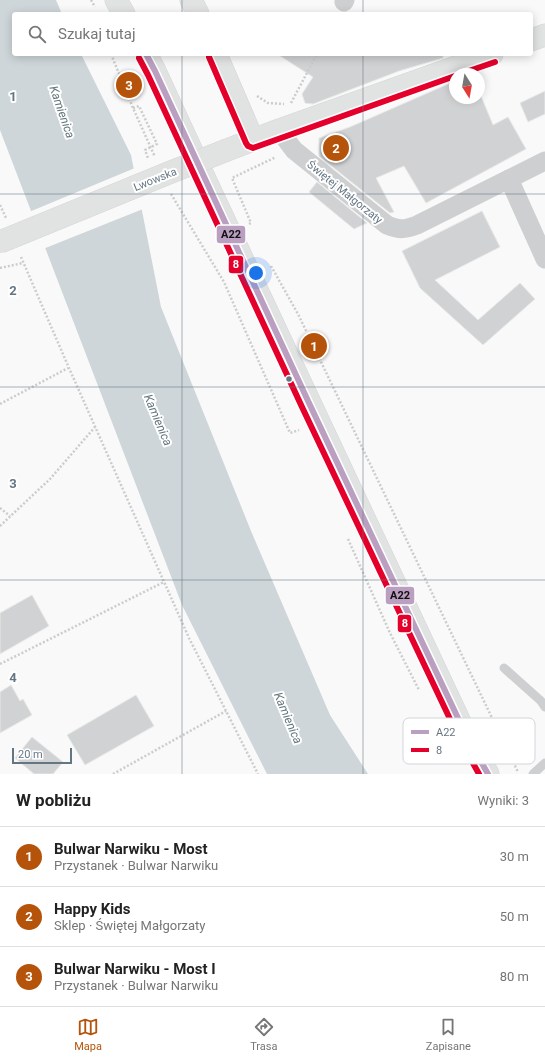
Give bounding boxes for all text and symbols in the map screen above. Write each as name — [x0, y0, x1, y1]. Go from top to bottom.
search box — [12, 12, 533, 56]
icon: search — [26, 23, 48, 45]
text: Szukaj tutaj — [58, 25, 136, 43]
north arrow — [449, 68, 485, 104]
pin: 3 — [116, 70, 142, 100]
water label: Kamienica — [47, 84, 77, 140]
text: 1 — [9, 89, 17, 104]
pin: 2 — [323, 133, 349, 163]
street label: Świętej Małgorzaty — [304, 158, 386, 227]
street label: Lwowska — [132, 165, 179, 194]
line badge: A22 — [216, 225, 246, 244]
text: A22 — [221, 228, 241, 241]
line badge: 8 — [228, 255, 244, 274]
text: 8 — [233, 258, 239, 271]
your location — [246, 263, 266, 283]
text: 2 — [9, 283, 17, 298]
pin: 1 — [301, 331, 327, 361]
unlabelled marker — [284, 374, 294, 384]
water label: Kamienica — [141, 392, 175, 448]
text: 3 — [9, 476, 17, 491]
line badge: A22 — [385, 586, 415, 605]
text: A22 — [390, 589, 410, 602]
line badge: 8 — [397, 614, 412, 633]
text: 8 — [402, 617, 408, 630]
text: 4 — [9, 670, 17, 685]
water label: Kamienica — [271, 690, 305, 746]
legend — [403, 718, 535, 764]
text: A22 — [436, 726, 456, 739]
text: 8 — [436, 744, 442, 757]
scale bar — [12, 746, 72, 765]
text: 20 m — [18, 748, 43, 761]
text: W pobliżu — [16, 790, 91, 810]
text: Wyniki: 3 — [478, 793, 529, 808]
text: Bulwar Narwiku - Most — [54, 840, 208, 858]
text: 1 — [25, 849, 33, 864]
text: 30 m — [500, 849, 529, 864]
text: Przystanek · Bulwar Narwiku — [54, 858, 218, 873]
text: Happy Kids — [54, 900, 130, 918]
text: 2 — [25, 909, 33, 924]
text: 50 m — [500, 909, 529, 924]
text: Sklep · Świętej Małgorzaty — [54, 918, 206, 933]
text: Bulwar Narwiku - Most I — [54, 960, 216, 978]
text: 3 — [25, 969, 33, 984]
text: 80 m — [500, 969, 529, 984]
text: Przystanek · Bulwar Narwiku — [54, 978, 218, 993]
tab: Mapa — [74, 1016, 102, 1053]
tab: Trasa — [250, 1016, 278, 1053]
tab: Zapisane — [426, 1016, 471, 1053]

